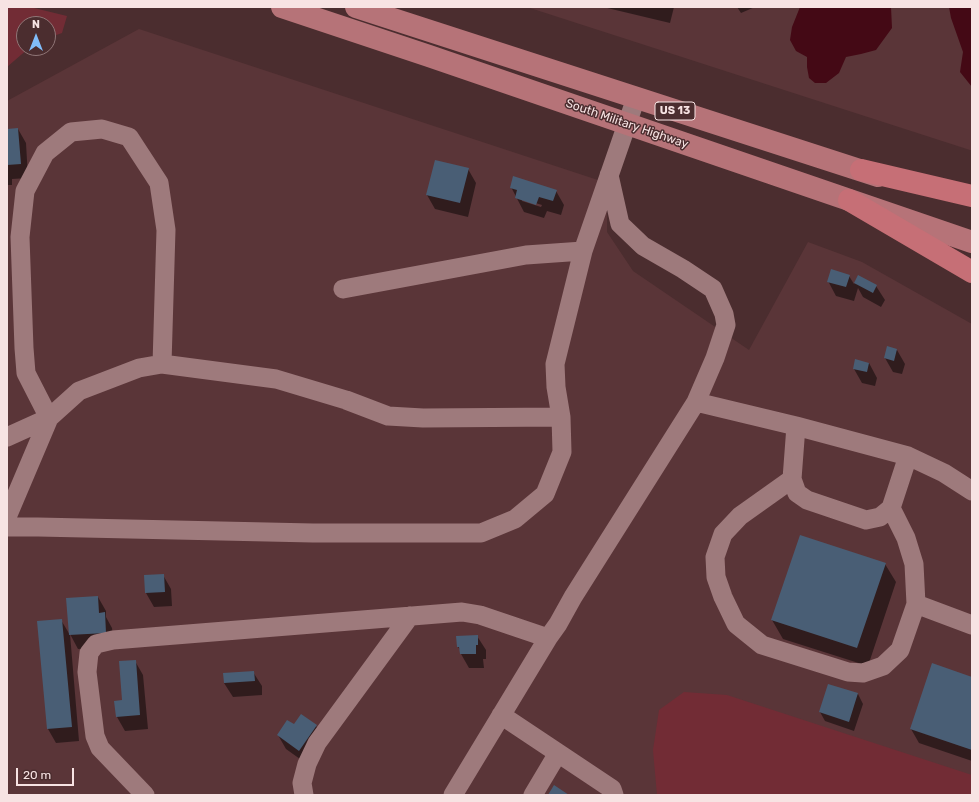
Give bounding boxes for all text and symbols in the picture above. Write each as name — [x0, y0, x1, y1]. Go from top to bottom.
north arrow — [16, 16, 56, 56]
text: N — [32, 18, 40, 31]
street label: South Military Highway — [564, 96, 690, 152]
road number: US 13 — [655, 102, 695, 120]
scale bar — [18, 760, 76, 786]
text: 20 m — [23, 768, 51, 782]

